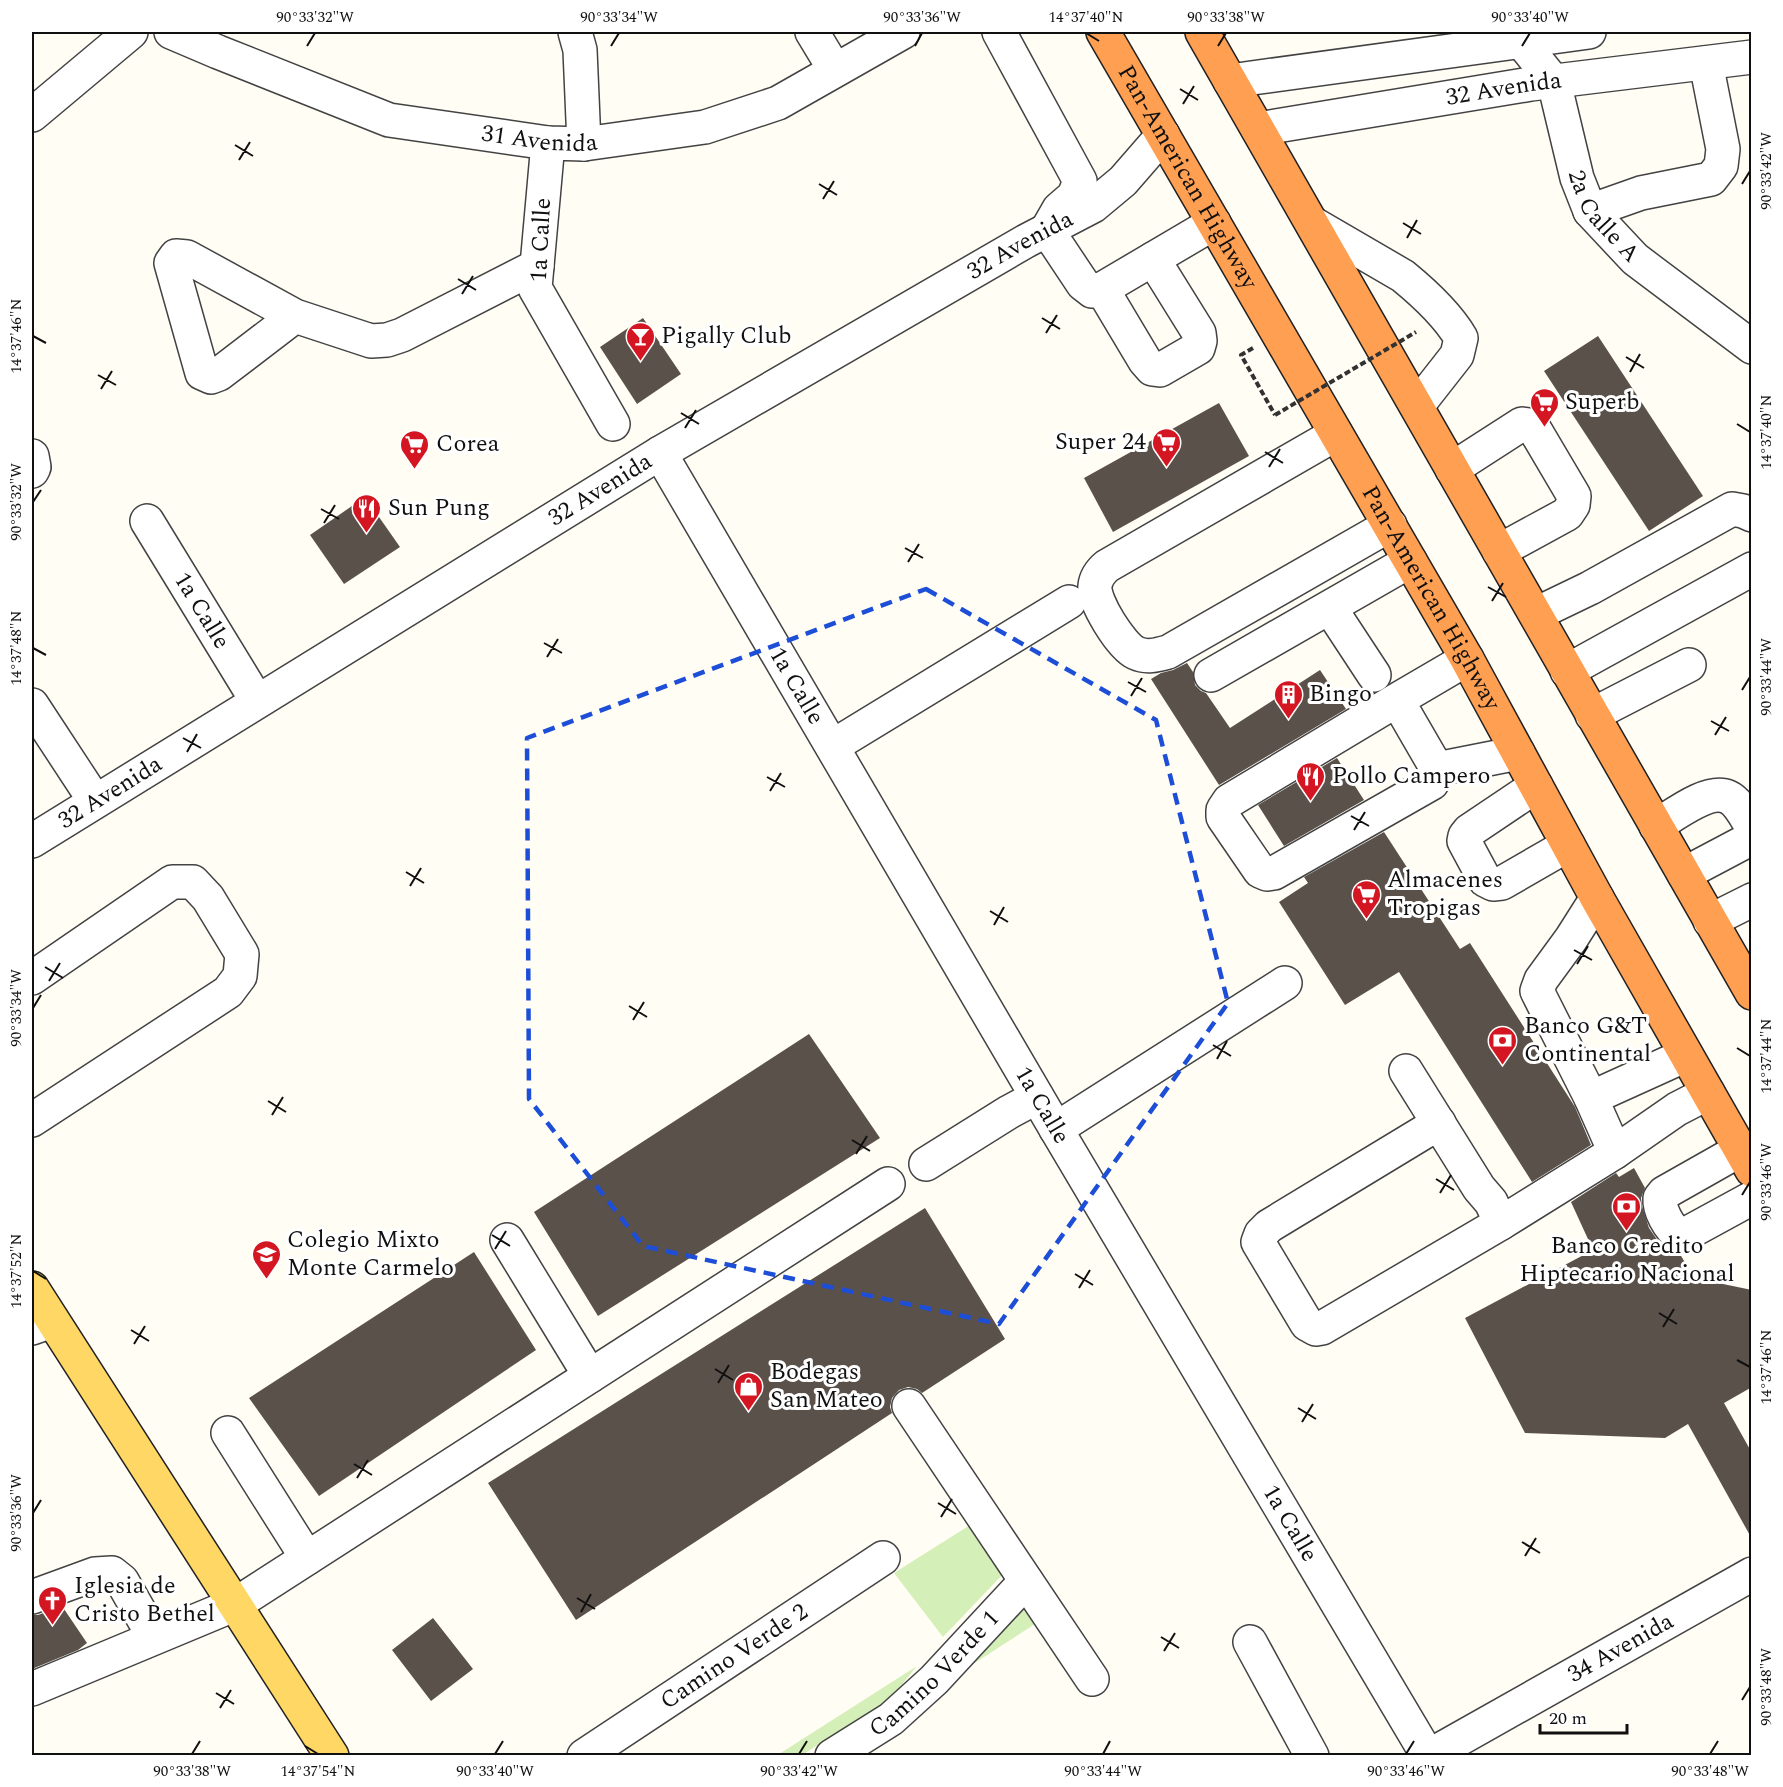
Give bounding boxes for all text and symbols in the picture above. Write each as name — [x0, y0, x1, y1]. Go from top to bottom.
text: 90°33'32"W — [276, 6, 354, 29]
text: 90°33'34"W — [580, 6, 658, 29]
text: 90°33'36"W — [883, 6, 961, 29]
text: 14°37'40"N — [1049, 6, 1124, 29]
text: 90°33'38"W — [1187, 6, 1265, 29]
text: 90°33'40"W — [1491, 6, 1569, 29]
street label: Pan-American Highway — [1108, 58, 1267, 298]
street label: 32 Avenida — [1443, 62, 1564, 116]
street label: 31 Avenida — [479, 116, 600, 162]
text: 90°33'42"W — [1755, 132, 1778, 210]
street label: 2a Calle A — [1558, 167, 1648, 271]
street label: 1a Calle — [521, 197, 561, 283]
street label: 32 Avenida — [960, 201, 1080, 289]
text: 14°37'46"N — [5, 298, 28, 374]
place label: Pigally Club — [661, 318, 791, 354]
bar icon: Pigally Club — [624, 320, 656, 362]
place label: Superb — [1565, 384, 1640, 420]
supermarket icon: Superb — [1528, 386, 1560, 428]
text: 14°37'40"N — [1755, 394, 1778, 470]
place label: Super 24 — [1055, 424, 1146, 460]
place label: Corea — [436, 426, 500, 462]
supermarket icon: Super 24 — [1151, 426, 1183, 468]
supermarket icon: Corea — [399, 428, 431, 470]
street label: 32 Avenida — [541, 444, 660, 536]
text: 90°33'32"W — [5, 463, 28, 541]
street label: Pan-American Highway — [1352, 479, 1510, 718]
place label: Sun Pung — [388, 490, 490, 526]
restaurant icon: Sun Pung — [351, 492, 383, 534]
street label: 1a Calle — [164, 565, 239, 656]
text: 14°37'48"N — [5, 610, 28, 686]
text: 90°33'44"W — [1755, 638, 1778, 716]
street label: 1a Calle — [760, 640, 833, 732]
place label: Bingo — [1309, 676, 1372, 712]
building icon: Bingo — [1272, 678, 1304, 720]
street label: 32 Avenida — [51, 747, 170, 839]
place label: Pollo Campero — [1332, 758, 1491, 794]
restaurant icon: Pollo Campero — [1295, 760, 1327, 802]
place label: Almacenes Tropigas — [1387, 862, 1503, 926]
supermarket icon: Almacenes Tropigas — [1350, 878, 1382, 920]
text: 90°33'34"W — [5, 969, 28, 1047]
place label: Banco G&T Continental — [1524, 1008, 1651, 1072]
text: 14°37'44"N — [1755, 1018, 1778, 1094]
bank icon: Banco G&T Continental — [1487, 1024, 1519, 1066]
street label: 1a Calle — [1005, 1060, 1079, 1151]
text: 90°33'46"W — [1755, 1143, 1778, 1221]
bank icon: Banco Credito Hiptecario Nacional — [1611, 1190, 1643, 1232]
place label: Colegio Mixto Monte Carmelo — [287, 1222, 454, 1286]
place label: Banco Credito Hiptecario Nacional — [1519, 1228, 1735, 1292]
text: 14°37'52"N — [5, 1233, 28, 1309]
school or university icon: Colegio Mixto Monte Carmelo — [250, 1238, 282, 1280]
text: 14°37'46"N — [1755, 1329, 1778, 1405]
place label: Bodegas San Mateo — [770, 1354, 883, 1418]
shop icon: Bodegas San Mateo — [733, 1370, 765, 1412]
text: 90°33'36"W — [5, 1474, 28, 1552]
street label: 1a Calle — [1253, 1478, 1327, 1569]
place label: Iglesia de Cristo Bethel — [74, 1568, 215, 1632]
church icon: Iglesia de Cristo Bethel — [37, 1584, 69, 1626]
street label: Camino Verde 2 — [653, 1594, 815, 1719]
street label: Camino Verde 1 — [862, 1602, 1008, 1747]
street label: 34 Avenida — [1561, 1604, 1681, 1692]
text: 90°33'48"W — [1755, 1648, 1778, 1726]
scale bar — [1540, 1697, 1627, 1735]
text: 20 m — [1549, 1705, 1587, 1732]
text: 90°33'38"W — [153, 1760, 231, 1783]
text: 14°37'54"N — [281, 1760, 356, 1783]
text: 90°33'40"W — [456, 1760, 534, 1783]
text: 90°33'42"W — [760, 1760, 838, 1783]
text: 90°33'44"W — [1064, 1760, 1142, 1783]
text: 90°33'46"W — [1367, 1760, 1445, 1783]
text: 90°33'48"W — [1671, 1760, 1749, 1783]

